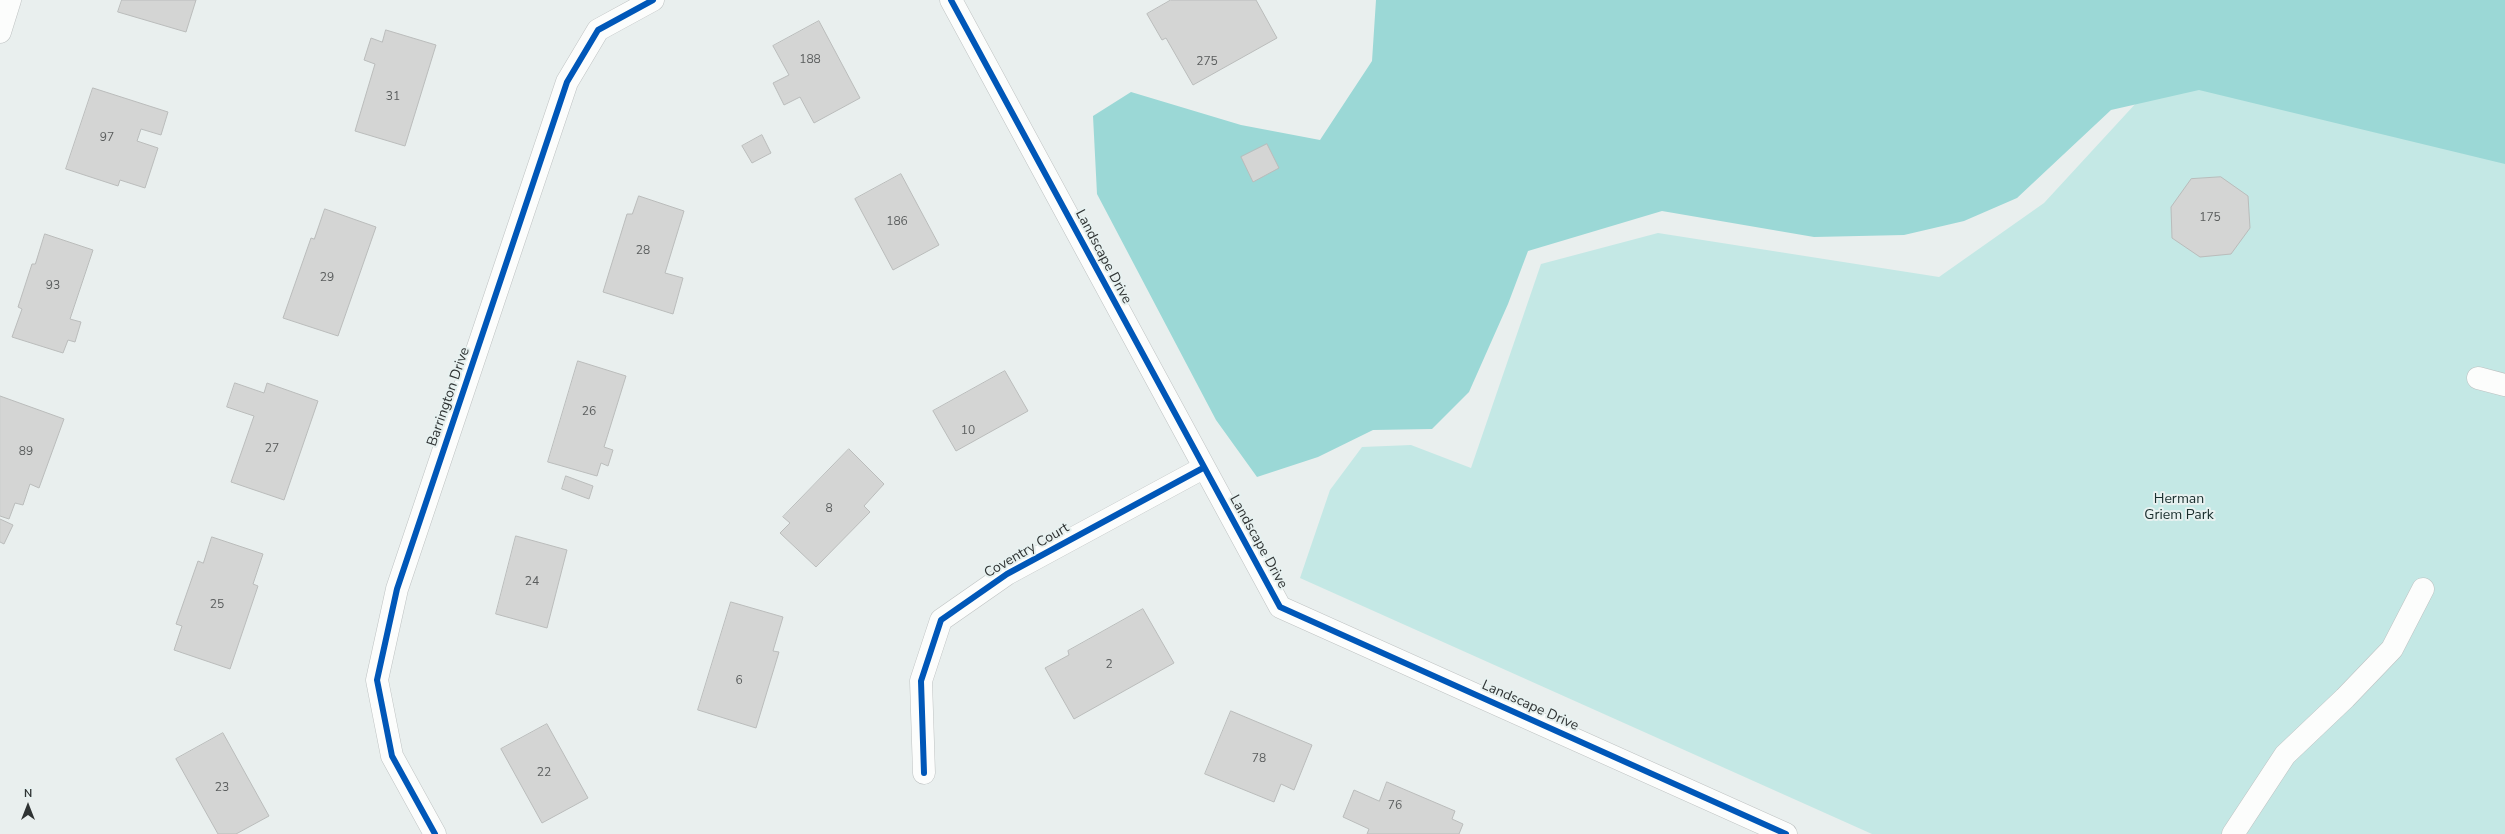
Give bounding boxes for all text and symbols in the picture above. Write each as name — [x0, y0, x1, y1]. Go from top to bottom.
house number: 188 — [799, 53, 821, 67]
house number: 275 — [1196, 55, 1218, 69]
house number: 31 — [386, 90, 400, 104]
house number: 97 — [100, 131, 114, 145]
street label: Landscape Drive — [1071, 207, 1135, 307]
house number: 175 — [2199, 211, 2221, 225]
house number: 186 — [886, 215, 908, 229]
house number: 28 — [636, 244, 650, 258]
house number: 29 — [320, 271, 334, 285]
house number: 93 — [46, 279, 60, 293]
street label: Barrington Drive — [424, 345, 474, 449]
house number: 26 — [582, 405, 596, 419]
house number: 10 — [961, 424, 975, 438]
house number: 27 — [265, 442, 279, 456]
house number: 89 — [19, 445, 33, 459]
street label: Landscape Drive — [1225, 492, 1291, 592]
park label: Herman Griem Park — [2144, 492, 2214, 524]
house number: 8 — [825, 502, 833, 516]
street label: Coventry Court — [982, 520, 1072, 582]
house number: 24 — [525, 575, 539, 589]
house number: 25 — [210, 598, 224, 612]
house number: 2 — [1105, 658, 1113, 672]
house number: 6 — [735, 674, 743, 688]
street label: Landscape Drive — [1479, 677, 1581, 735]
house number: 78 — [1252, 752, 1266, 766]
house number: 22 — [537, 766, 551, 780]
house number: 23 — [215, 781, 229, 795]
north arrow — [8, 786, 48, 826]
text: N — [24, 786, 32, 801]
house number: 76 — [1388, 799, 1402, 813]

